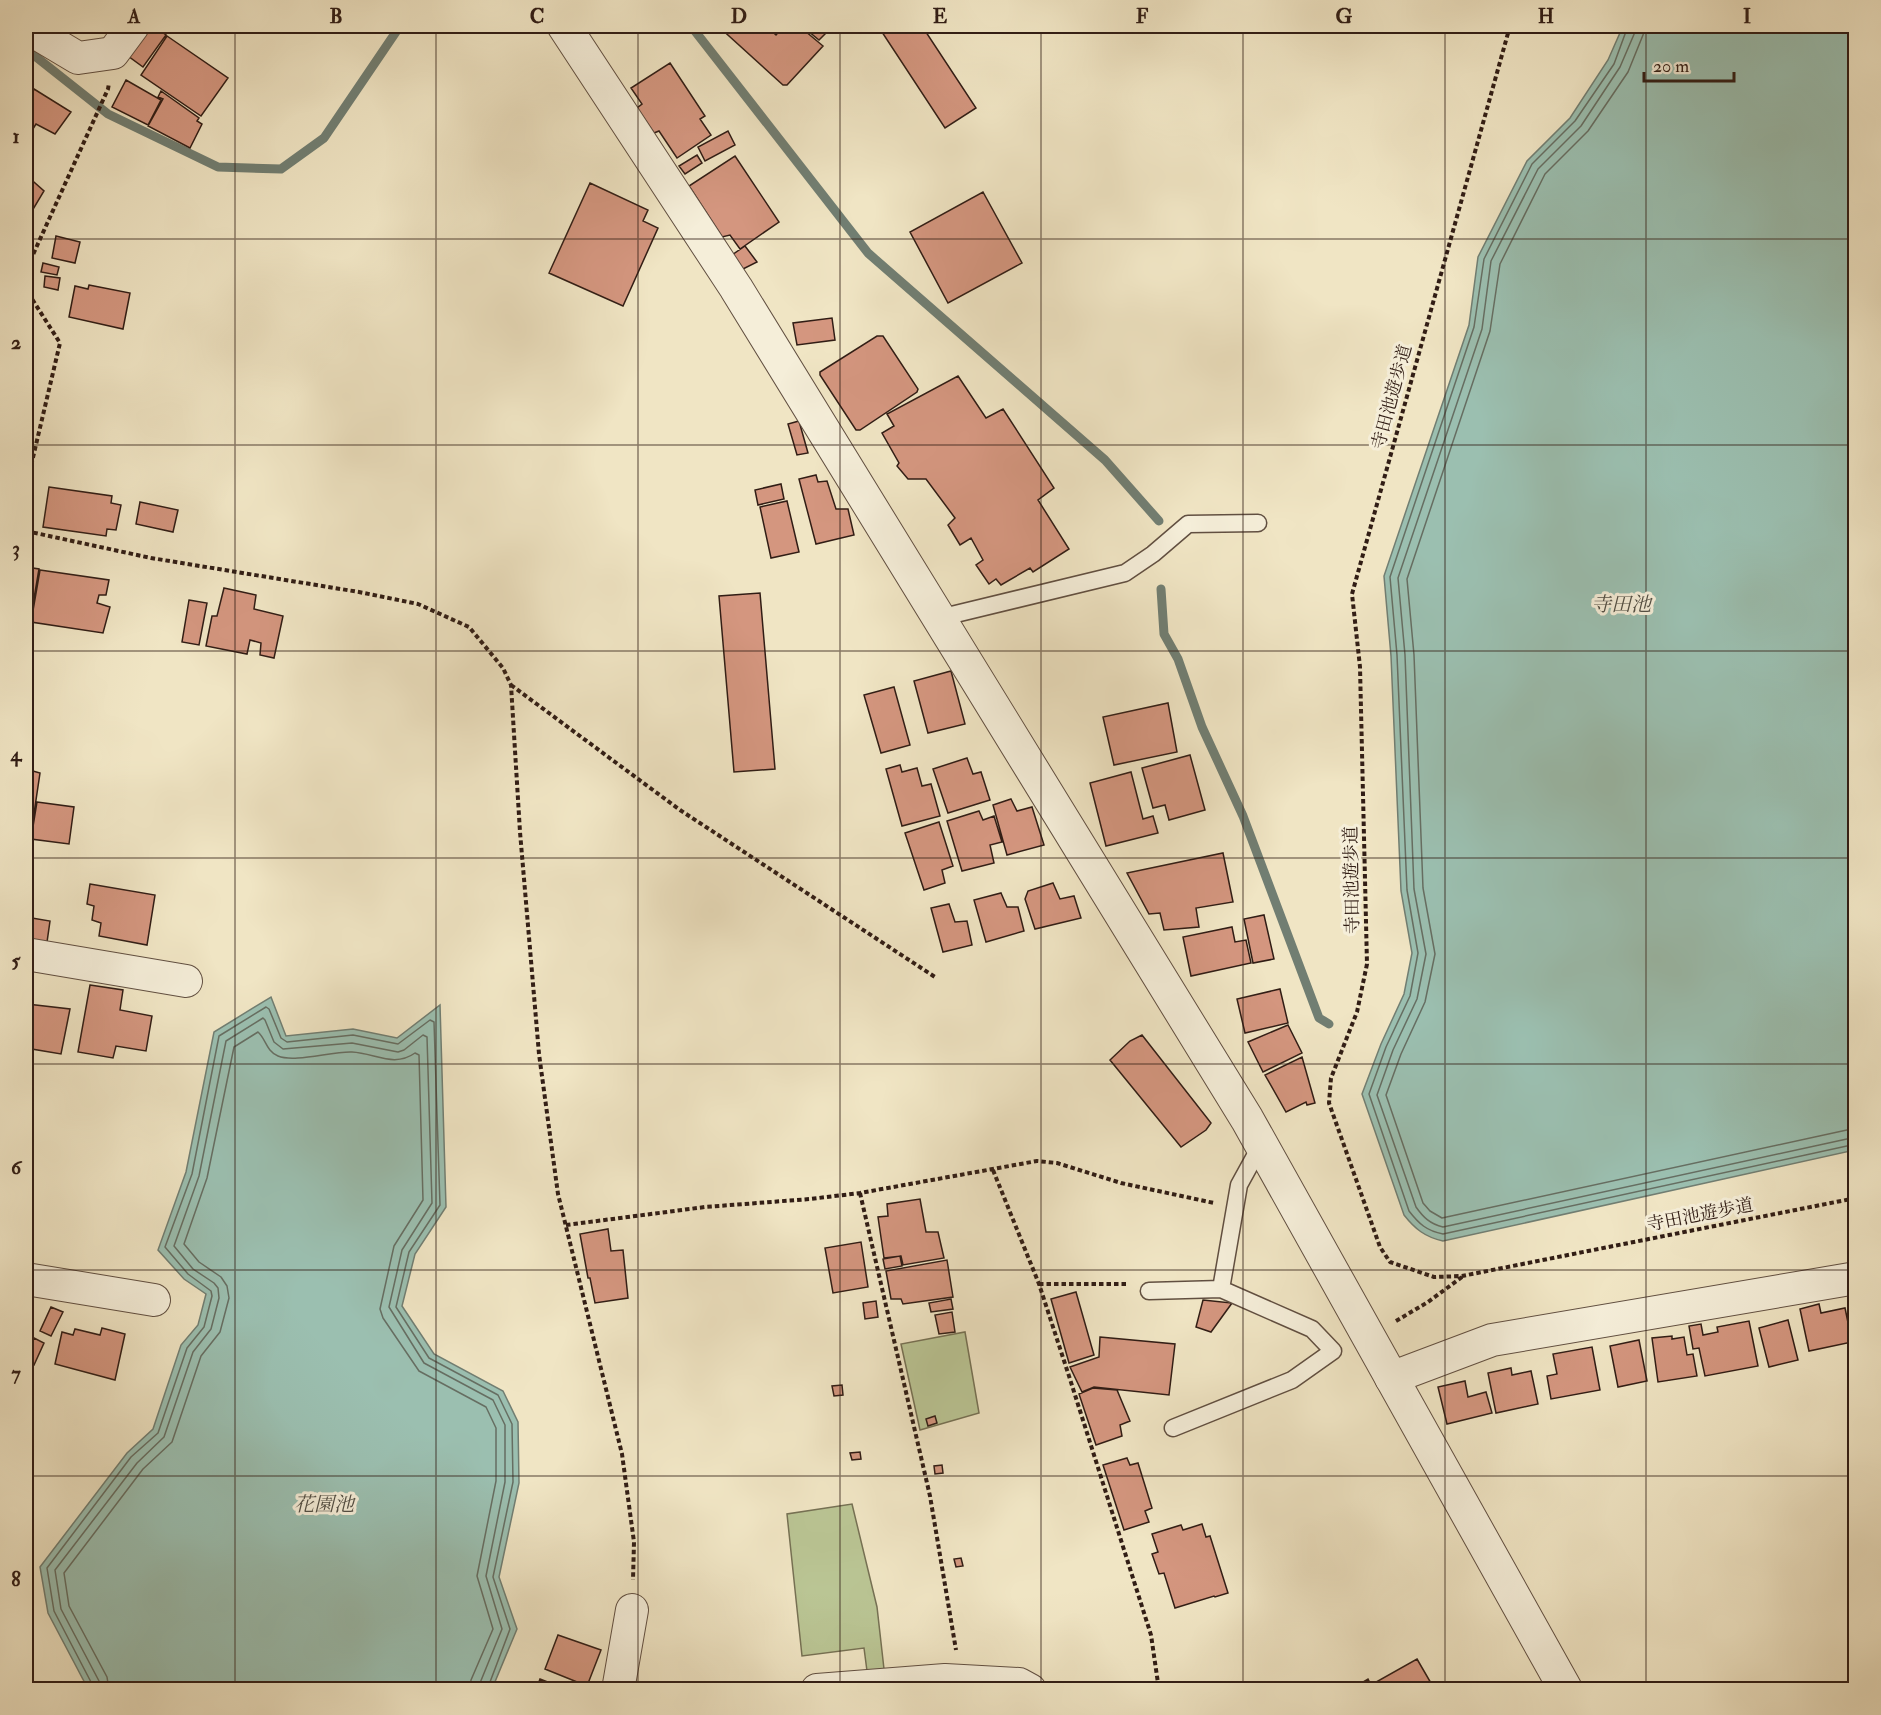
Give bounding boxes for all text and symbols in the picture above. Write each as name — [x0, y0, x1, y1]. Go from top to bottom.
text: A — [127, 4, 141, 29]
text: B — [329, 4, 343, 29]
text: C — [530, 4, 544, 29]
text: D — [731, 4, 747, 29]
text: E — [933, 4, 948, 29]
text: F — [1136, 4, 1149, 29]
text: G — [1336, 4, 1353, 29]
text: H — [1538, 4, 1554, 29]
text: I — [1743, 4, 1751, 29]
scale bar — [1644, 45, 1734, 83]
text: 20 m — [1653, 55, 1689, 78]
text: 1 — [12, 124, 20, 149]
text: 2 — [11, 330, 21, 355]
street label: 寺田池遊歩道 — [1367, 342, 1417, 452]
text: 3 — [12, 536, 20, 561]
water label: 寺田池 — [1591, 592, 1653, 617]
text: 4 — [10, 742, 23, 767]
street label: 寺田池遊歩道 — [1340, 826, 1364, 934]
text: 5 — [12, 948, 22, 973]
text: 6 — [11, 1155, 23, 1180]
street label: 寺田池遊歩道 — [1645, 1193, 1755, 1237]
text: 7 — [11, 1361, 21, 1386]
water label: 花園池 — [294, 1492, 356, 1517]
text: 8 — [11, 1567, 21, 1592]

